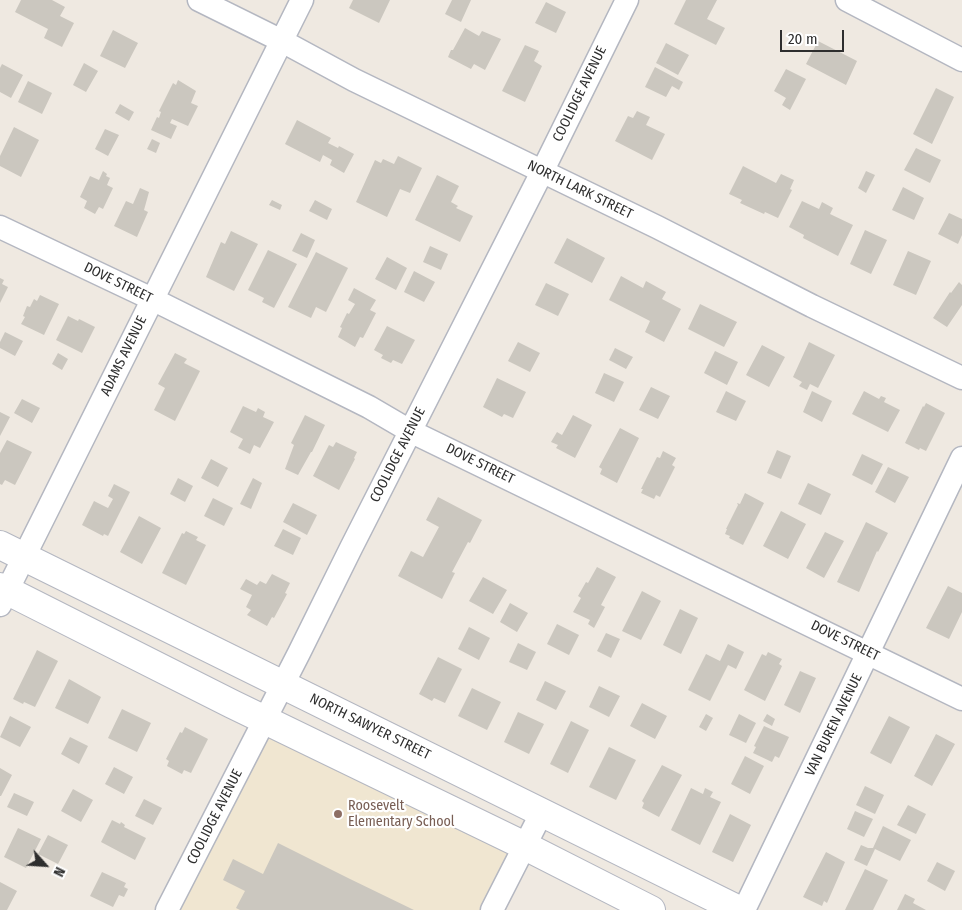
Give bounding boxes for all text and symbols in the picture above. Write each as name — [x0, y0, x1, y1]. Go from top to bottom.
scale bar — [782, 20, 846, 52]
text: 20 m — [788, 30, 818, 48]
street label: COOLIDGE AVENUE — [550, 43, 610, 145]
street label: NORTH LARK STREET — [525, 157, 635, 223]
street label: DOVE STREET — [81, 259, 155, 307]
street label: ADAMS AVENUE — [97, 313, 151, 399]
street label: COOLIDGE AVENUE — [367, 405, 429, 505]
street label: DOVE STREET — [443, 440, 517, 488]
street label: DOVE STREET — [808, 617, 882, 665]
street label: VAN BUREN AVENUE — [802, 671, 866, 779]
street label: NORTH SAWYER STREET — [307, 690, 433, 764]
street label: COOLIDGE AVENUE — [184, 767, 246, 867]
place label: Roosevelt Elementary School — [348, 798, 455, 830]
marker: Roosevelt Elementary School — [332, 808, 344, 820]
north arrow — [20, 840, 70, 890]
text: N — [49, 864, 68, 879]

